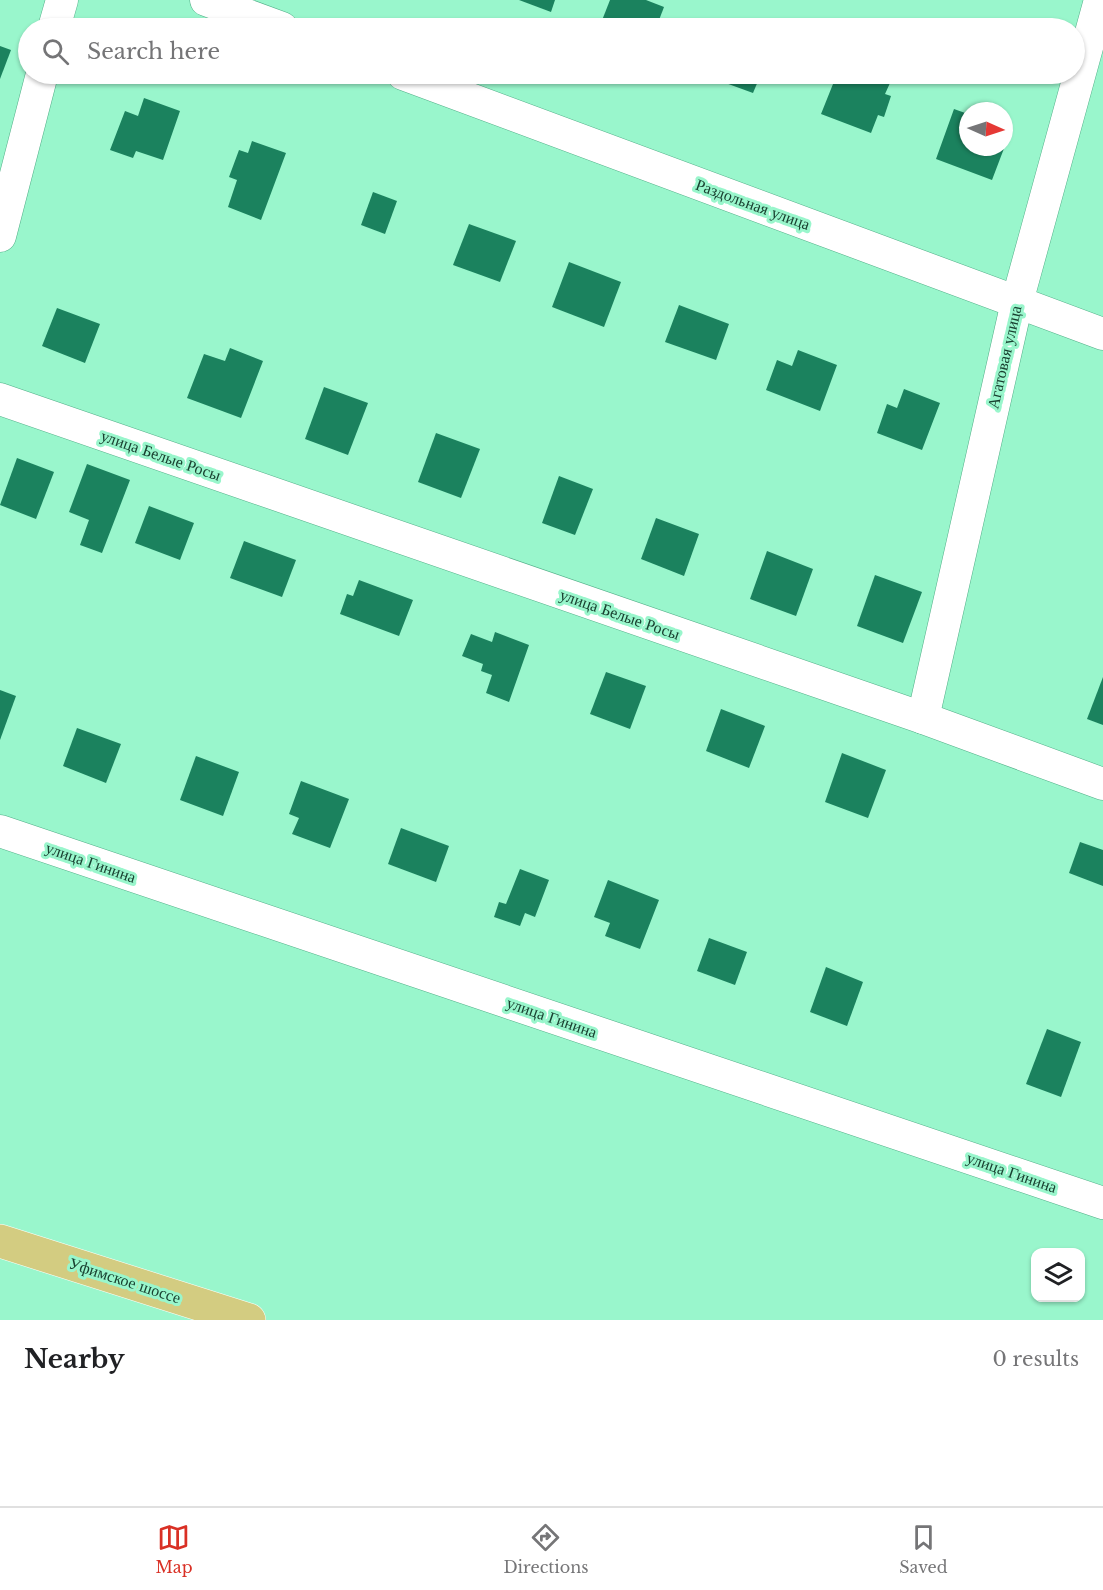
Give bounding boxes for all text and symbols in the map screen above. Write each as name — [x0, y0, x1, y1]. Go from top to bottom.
search box — [18, 18, 1085, 84]
icon: search — [39, 35, 72, 68]
text: Search here — [87, 38, 220, 65]
north arrow — [959, 102, 1013, 156]
street label: Раздольная улица — [693, 174, 813, 234]
street label: Агатовая улица — [982, 303, 1026, 411]
street label: улица Белые Росы — [98, 425, 224, 485]
street label: улица Белые Росы — [557, 584, 683, 644]
street label: улица Гинина — [43, 837, 139, 887]
street label: улица Гинина — [504, 992, 600, 1042]
street label: улица Гинина — [964, 1147, 1060, 1197]
map controls — [1031, 1248, 1085, 1302]
button: layers — [1031, 1248, 1085, 1302]
street label: Уфимское шоссе — [66, 1252, 184, 1308]
text: Nearby — [24, 1343, 125, 1375]
text: 0 results — [993, 1347, 1079, 1371]
tab: Map — [155, 1521, 193, 1577]
tab: Directions — [503, 1521, 588, 1577]
tab: Saved — [899, 1521, 948, 1577]

